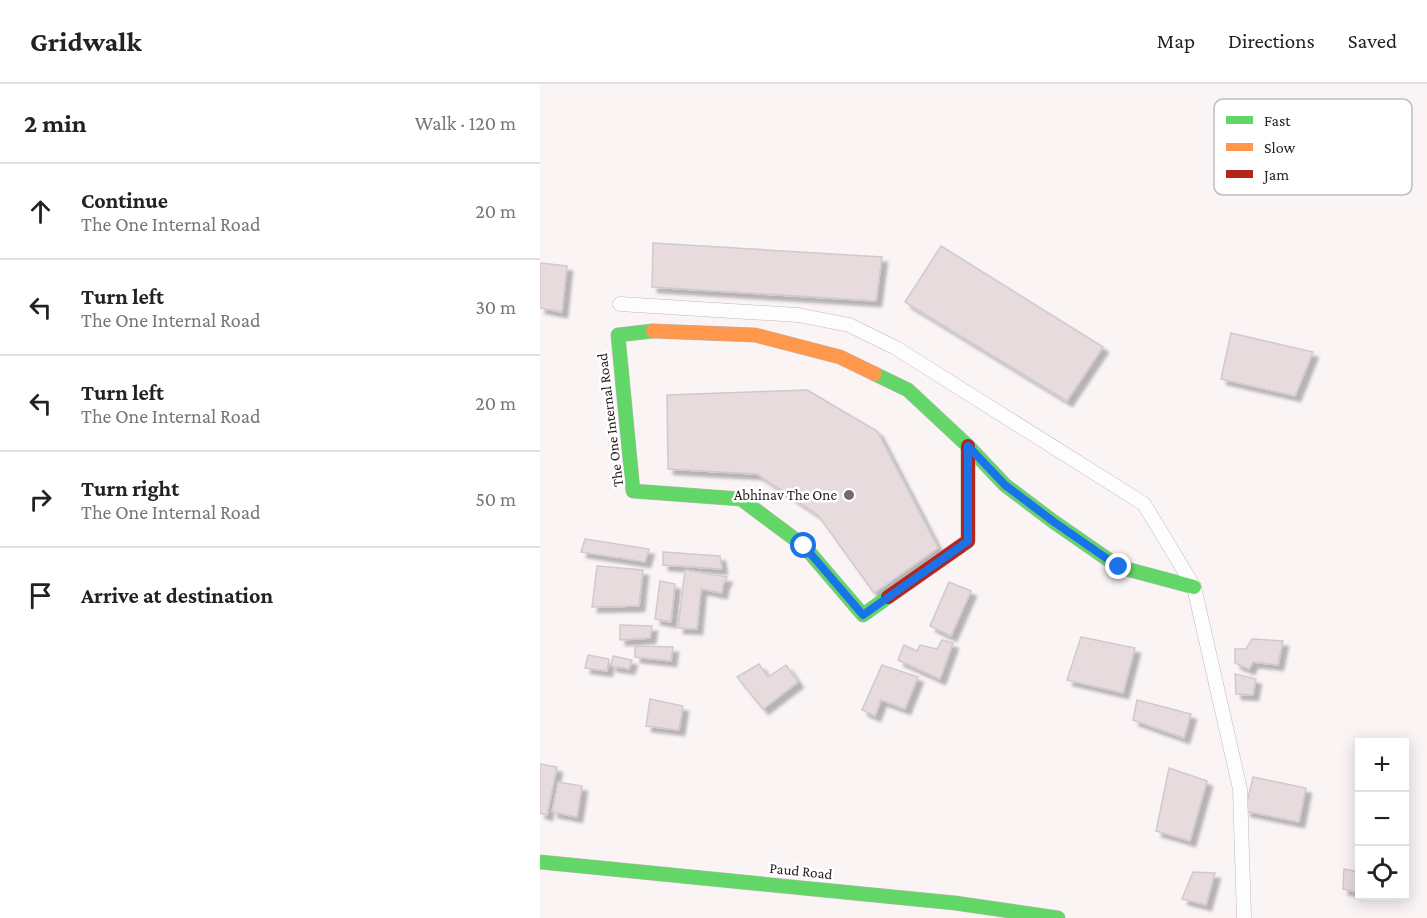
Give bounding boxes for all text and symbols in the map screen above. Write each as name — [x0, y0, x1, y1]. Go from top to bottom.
text: Gridwalk — [30, 26, 142, 57]
text: Map — [1157, 29, 1195, 53]
text: Directions — [1228, 29, 1315, 53]
text: Saved — [1348, 29, 1397, 53]
legend — [1214, 99, 1412, 195]
text: 2 min — [24, 109, 87, 138]
text: Walk · 120 m — [415, 112, 516, 134]
text: Fast — [1264, 112, 1291, 129]
text: Slow — [1264, 139, 1296, 156]
text: Jam — [1262, 166, 1289, 184]
text: Continue — [81, 188, 168, 213]
icon: ahead — [24, 195, 57, 228]
text: 20 m — [475, 200, 516, 222]
text: The One Internal Road — [81, 213, 261, 235]
text: Turn left — [81, 284, 164, 309]
icon: left — [24, 291, 57, 324]
text: 30 m — [475, 296, 516, 318]
text: The One Internal Road — [81, 309, 261, 331]
street label: The One Internal Road — [594, 352, 626, 488]
text: Turn left — [81, 380, 164, 405]
icon: left — [24, 387, 57, 420]
text: 20 m — [475, 392, 516, 414]
text: The One Internal Road — [81, 405, 261, 427]
text: Turn right — [81, 476, 179, 501]
icon: right — [24, 483, 57, 516]
place label: Abhinav The One — [734, 487, 837, 503]
text: 50 m — [475, 488, 516, 510]
marker: Abhinav The One — [842, 488, 856, 502]
text: The One Internal Road — [81, 501, 261, 523]
route start — [790, 532, 816, 558]
route end — [1105, 553, 1131, 579]
icon: arrive — [24, 579, 57, 612]
text: Arrive at destination — [81, 583, 273, 608]
map controls — [1355, 738, 1409, 900]
button: + — [1355, 738, 1409, 792]
button: − — [1355, 792, 1409, 846]
button: locate — [1355, 846, 1409, 900]
street label: Paud Road — [769, 860, 833, 882]

